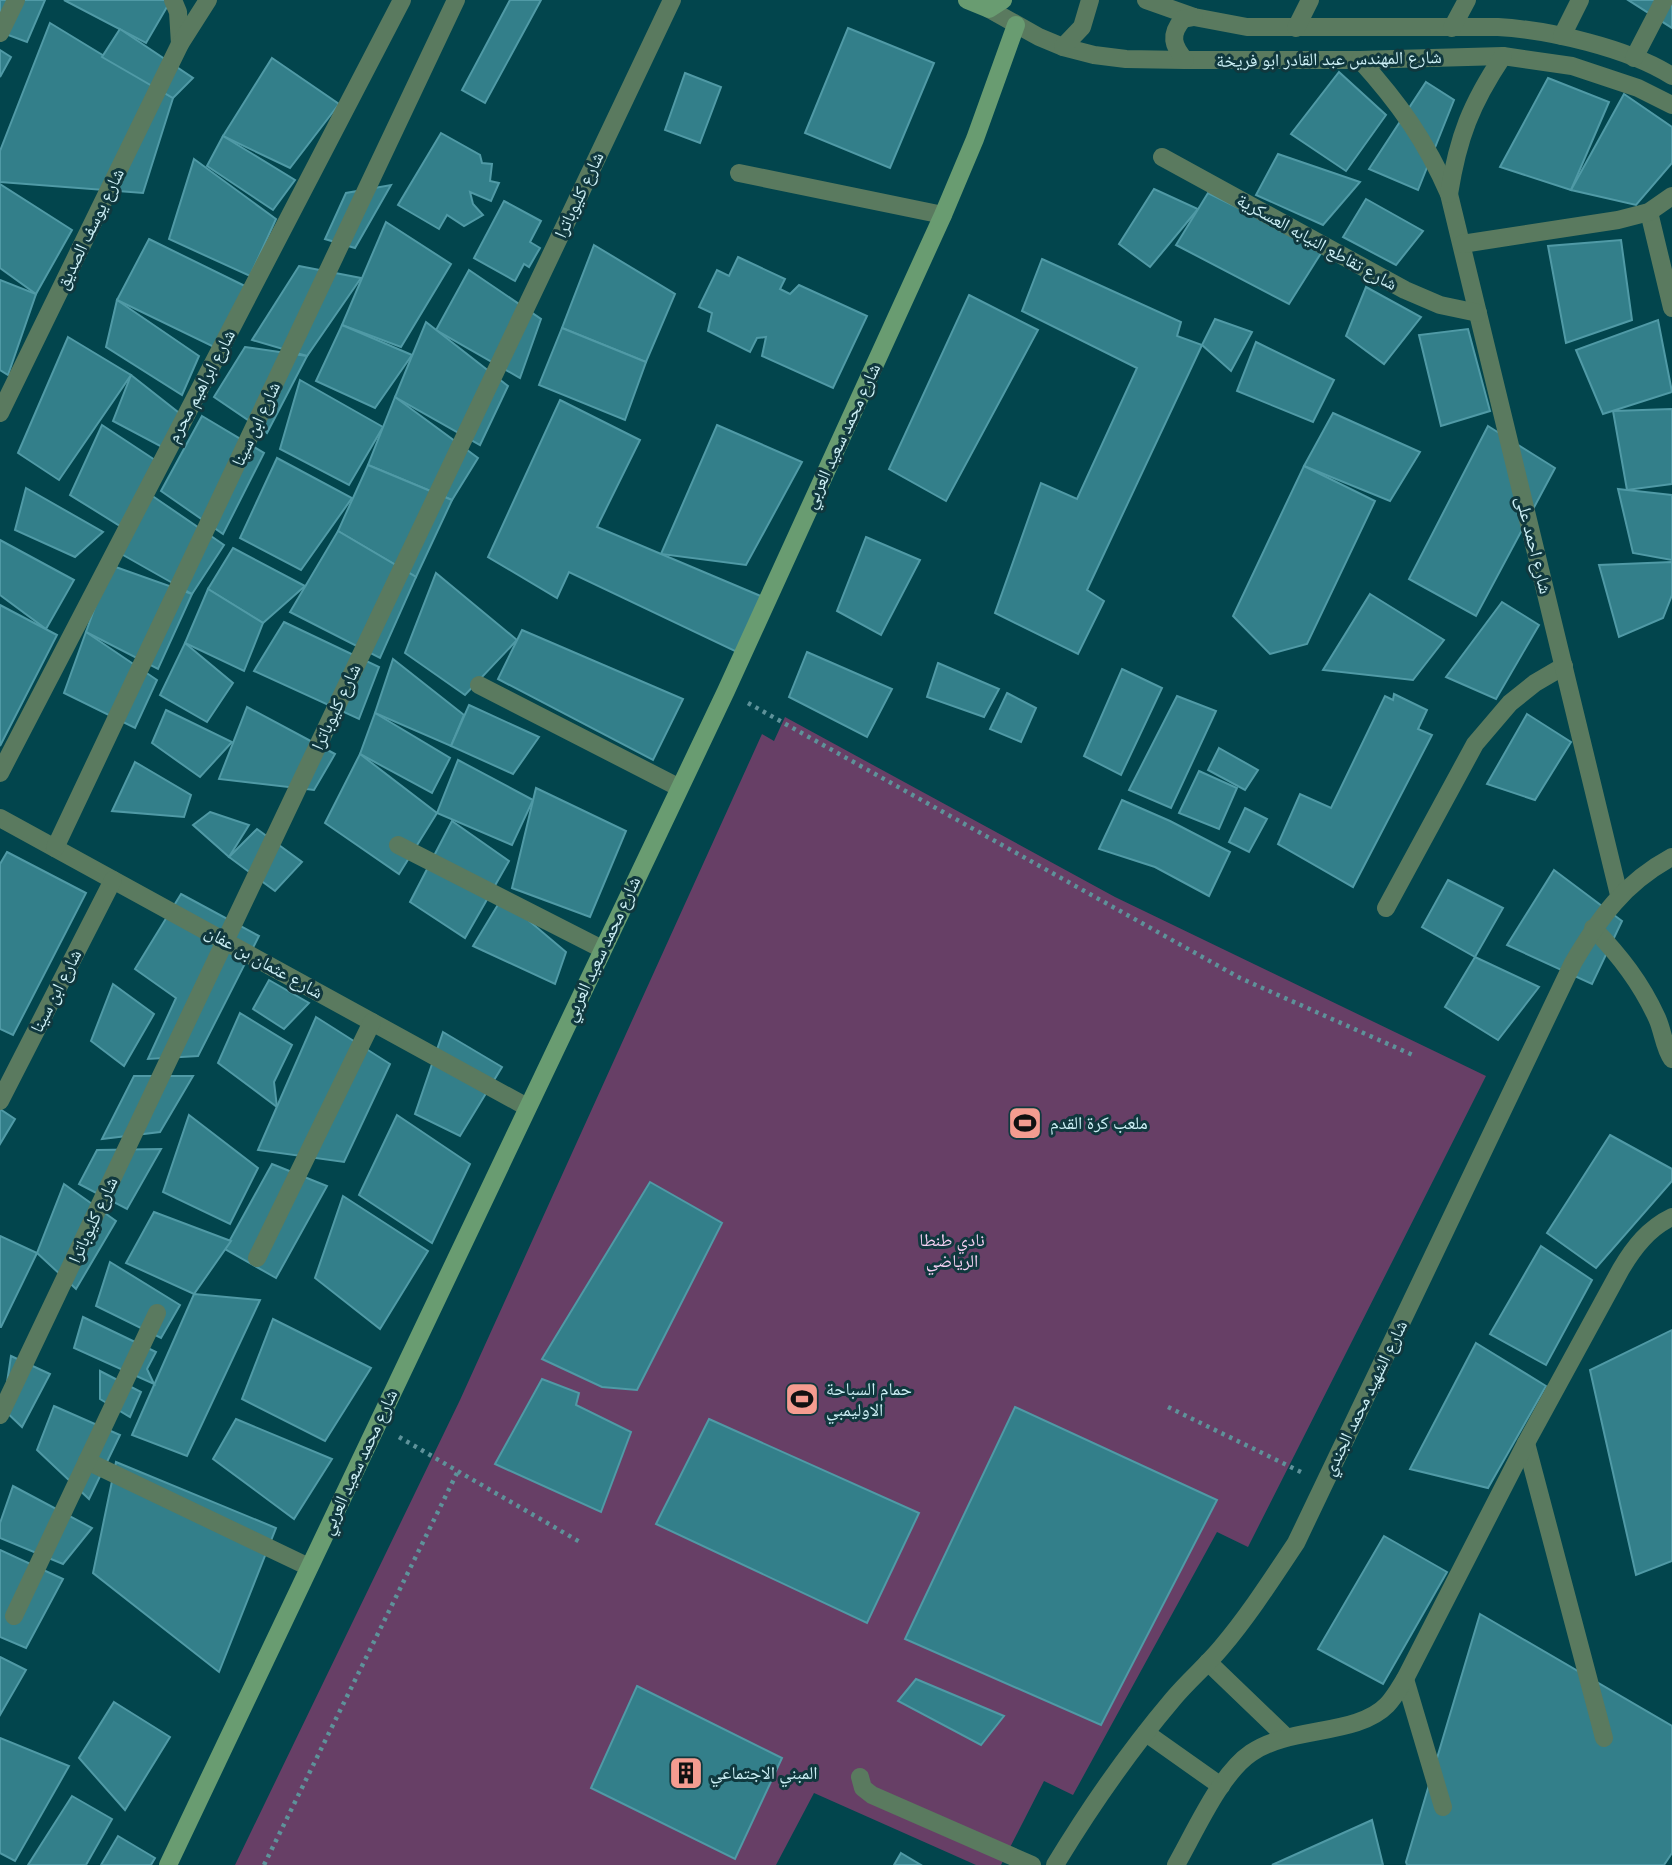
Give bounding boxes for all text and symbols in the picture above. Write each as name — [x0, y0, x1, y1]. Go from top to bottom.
street label: شارع المهندس عبد القادر ابو فريخة — [1216, 45, 1442, 72]
street label: شارع كليوباترا — [549, 148, 609, 242]
street label: شارع يوسف الصديق — [50, 164, 129, 293]
street label: شارع تقاطع النيابه العسكرية — [1232, 188, 1402, 296]
street label: شارع ابراهيم محرم — [161, 325, 241, 447]
street label: شارع محمد سعيد العربي — [798, 360, 889, 514]
street label: شارع ابن سينا — [226, 378, 285, 470]
street label: شارع احمد على — [1511, 493, 1558, 596]
street label: شارع كليوباترا — [306, 660, 366, 754]
street label: شارع محمد سعيد العربي — [558, 873, 649, 1027]
street label: شارع عثمان بن عفان — [201, 920, 327, 1004]
street label: شارع ابن سينا — [25, 945, 86, 1036]
sports icon: ملعب كرة القدم — [1006, 1104, 1044, 1142]
place label: ملعب كرة القدم — [1050, 1111, 1148, 1135]
street label: شارع كليوباترا — [63, 1173, 123, 1267]
park label: نادي طنطا الرياضي — [919, 1228, 985, 1276]
street label: شارع الشهيد محمد الجندي — [1317, 1316, 1415, 1481]
place label: حمام السباحة الاوليمبي — [826, 1377, 912, 1425]
sports icon: حمام السباحة الاوليمبي — [783, 1380, 821, 1418]
street label: شارع محمد سعيد العربي — [315, 1386, 406, 1540]
building icon: المبني الاجتماعي — [667, 1754, 705, 1792]
place label: المبني الاجتماعي — [710, 1761, 818, 1788]

